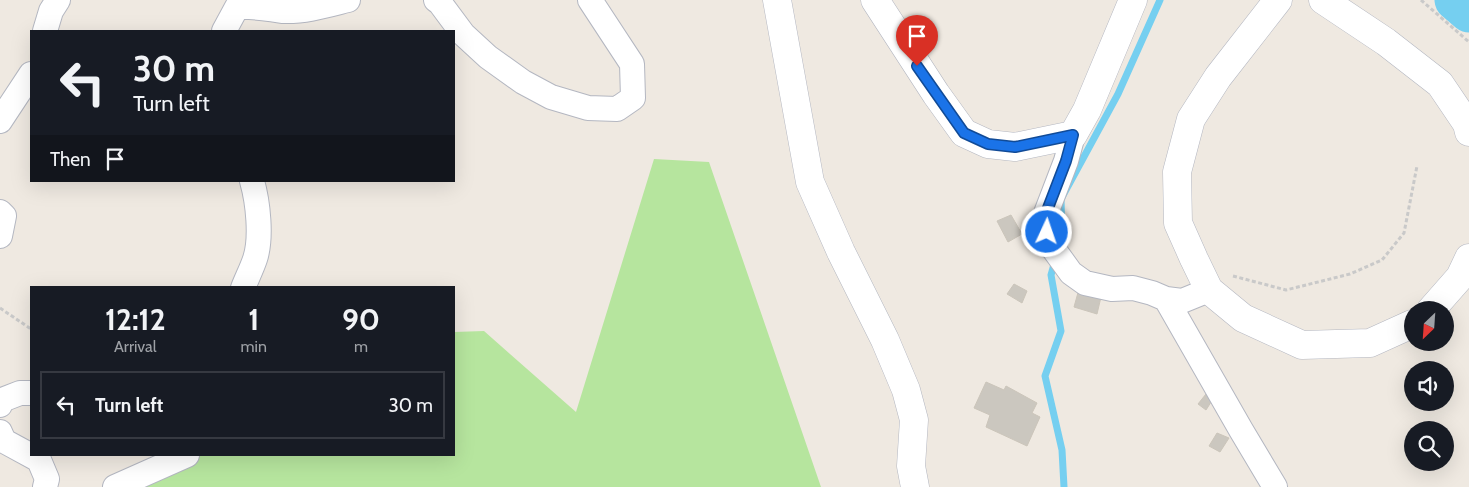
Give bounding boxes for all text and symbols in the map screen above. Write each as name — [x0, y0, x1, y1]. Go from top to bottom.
pin — [896, 15, 938, 66]
icon: arrive — [903, 22, 931, 50]
text: 30 m — [133, 47, 215, 90]
icon: left — [50, 50, 115, 115]
text: Turn left — [133, 90, 210, 117]
icon: arrive — [101, 145, 129, 173]
text: Then — [50, 148, 91, 171]
position arrow — [1020, 205, 1072, 257]
text: 12:12 — [105, 301, 166, 338]
text: 1 — [248, 301, 259, 338]
text: 90 — [342, 301, 380, 338]
north arrow — [1404, 301, 1454, 351]
map controls — [1404, 301, 1454, 471]
text: Arrival — [114, 337, 157, 356]
text: min — [241, 337, 267, 356]
text: m — [354, 337, 368, 356]
button: sound — [1404, 361, 1454, 411]
icon: left — [52, 391, 80, 419]
text: Turn left — [95, 394, 163, 417]
text: 30 m — [389, 394, 433, 417]
button: search — [1404, 421, 1454, 471]

